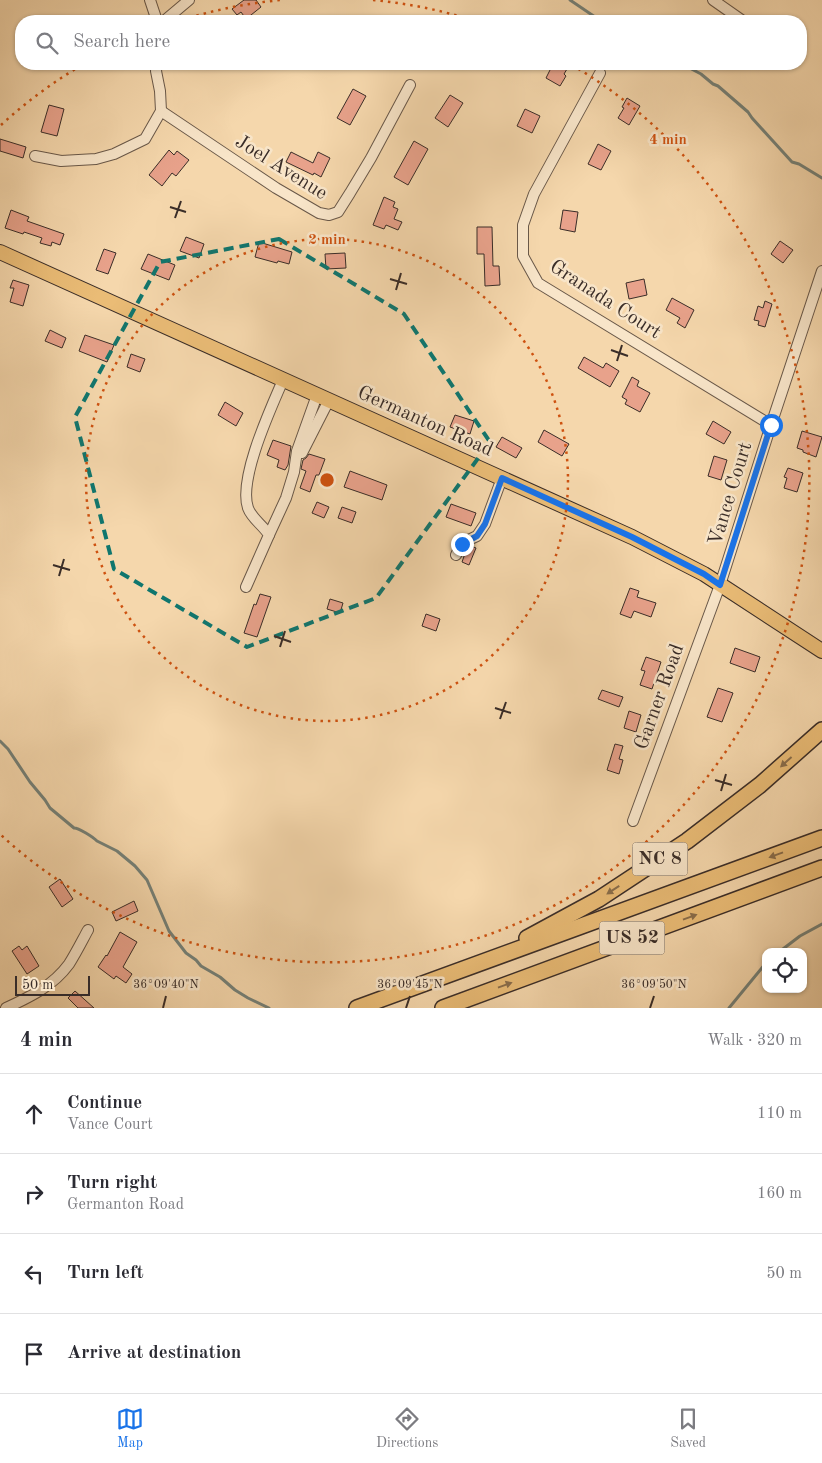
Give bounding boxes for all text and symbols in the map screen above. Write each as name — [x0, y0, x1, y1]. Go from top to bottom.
search box — [15, 15, 807, 70]
icon: search — [33, 29, 61, 57]
text: Search here — [73, 33, 170, 52]
street label: Joel Avenue — [231, 132, 331, 204]
text: 4 min — [649, 133, 687, 148]
text: 2 min — [308, 233, 346, 248]
street label: Granada Court — [546, 257, 664, 343]
street label: Germanton Road — [354, 383, 496, 461]
route start — [760, 414, 783, 437]
street label: Vance Court — [706, 440, 756, 548]
centre of rings — [318, 471, 336, 489]
route end — [451, 533, 474, 556]
street label: Garner Road — [632, 642, 688, 752]
one-way arrow — [780, 756, 792, 768]
road number: NC 8 — [632, 842, 688, 876]
one-way arrow — [768, 851, 783, 859]
one-way arrow — [606, 885, 620, 894]
one-way arrow — [683, 912, 697, 920]
road number: US 52 — [600, 921, 664, 954]
map controls — [762, 948, 807, 993]
button: locate — [762, 948, 807, 993]
scale bar — [15, 973, 90, 996]
text: 50 m — [22, 978, 53, 992]
text: 36°09'45"N — [377, 978, 443, 991]
text: 36°09'50"N — [621, 978, 687, 991]
text: 36°09'40"N — [133, 979, 199, 991]
one-way arrow — [498, 981, 513, 989]
text: 4 min — [20, 1030, 73, 1051]
text: Walk · 320 m — [707, 1033, 802, 1049]
text: Continue — [67, 1094, 142, 1113]
icon: ahead — [20, 1100, 48, 1128]
text: 110 m — [757, 1106, 802, 1122]
text: Vance Court — [67, 1117, 153, 1133]
text: Turn right — [67, 1174, 157, 1193]
icon: right — [20, 1180, 48, 1208]
text: 160 m — [757, 1186, 802, 1202]
text: Germanton Road — [67, 1197, 184, 1213]
icon: left — [20, 1260, 48, 1288]
text: Turn left — [67, 1264, 144, 1283]
text: 50 m — [766, 1266, 802, 1282]
icon: arrive — [20, 1340, 48, 1368]
text: Arrive at destination — [67, 1344, 241, 1363]
tab: Map — [116, 1405, 144, 1452]
tab: Directions — [376, 1405, 438, 1452]
tab: Saved — [670, 1405, 706, 1452]

